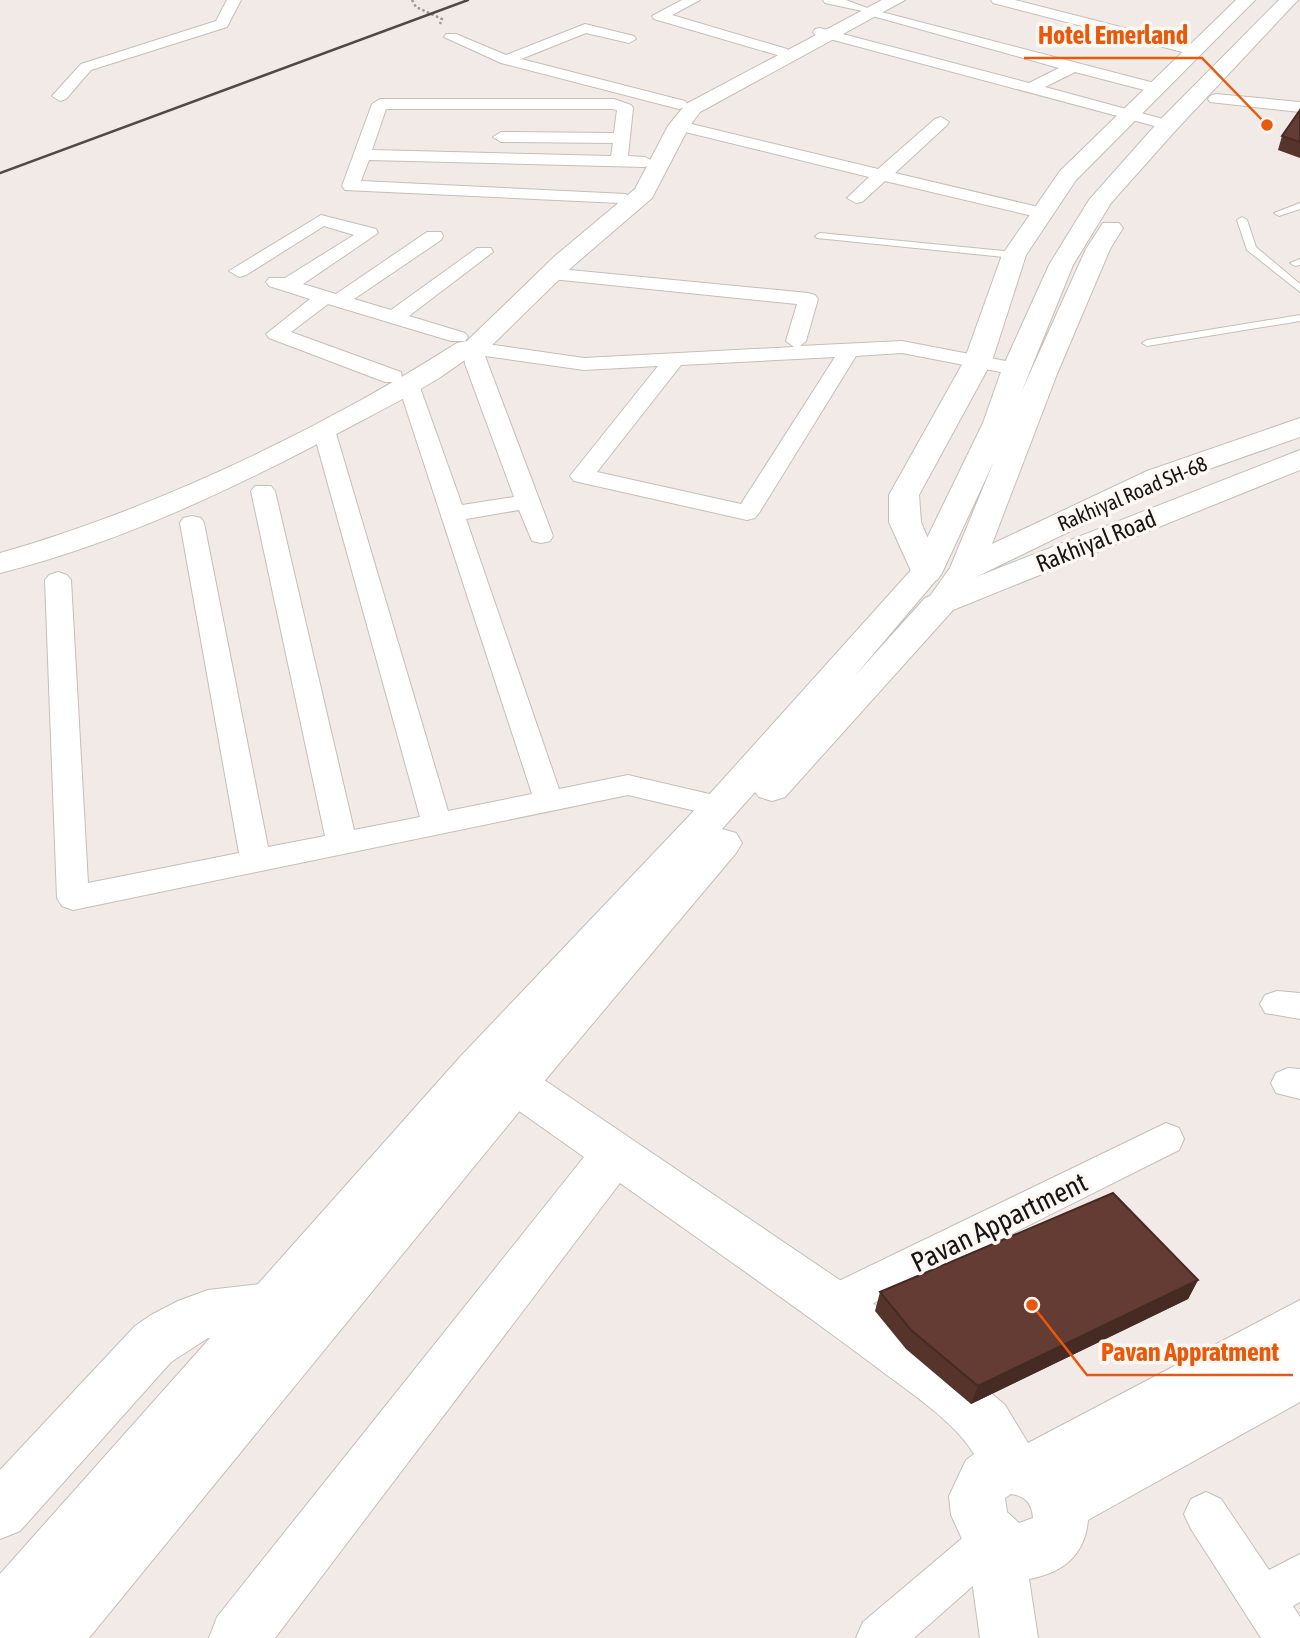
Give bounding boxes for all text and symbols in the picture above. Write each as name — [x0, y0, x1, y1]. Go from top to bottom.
callout: Hotel Emerland — [1024, 11, 1202, 58]
text: Hotel Emerland — [1038, 20, 1188, 50]
street label: Rakhiyal Road SH-68 — [1054, 451, 1211, 535]
street label: Rakhiyal Road — [1032, 505, 1160, 577]
street label: Pavan Appartment — [906, 1166, 1092, 1278]
callout: Pavan Appratment — [1087, 1328, 1293, 1375]
text: Pavan Appratment — [1101, 1337, 1279, 1367]

